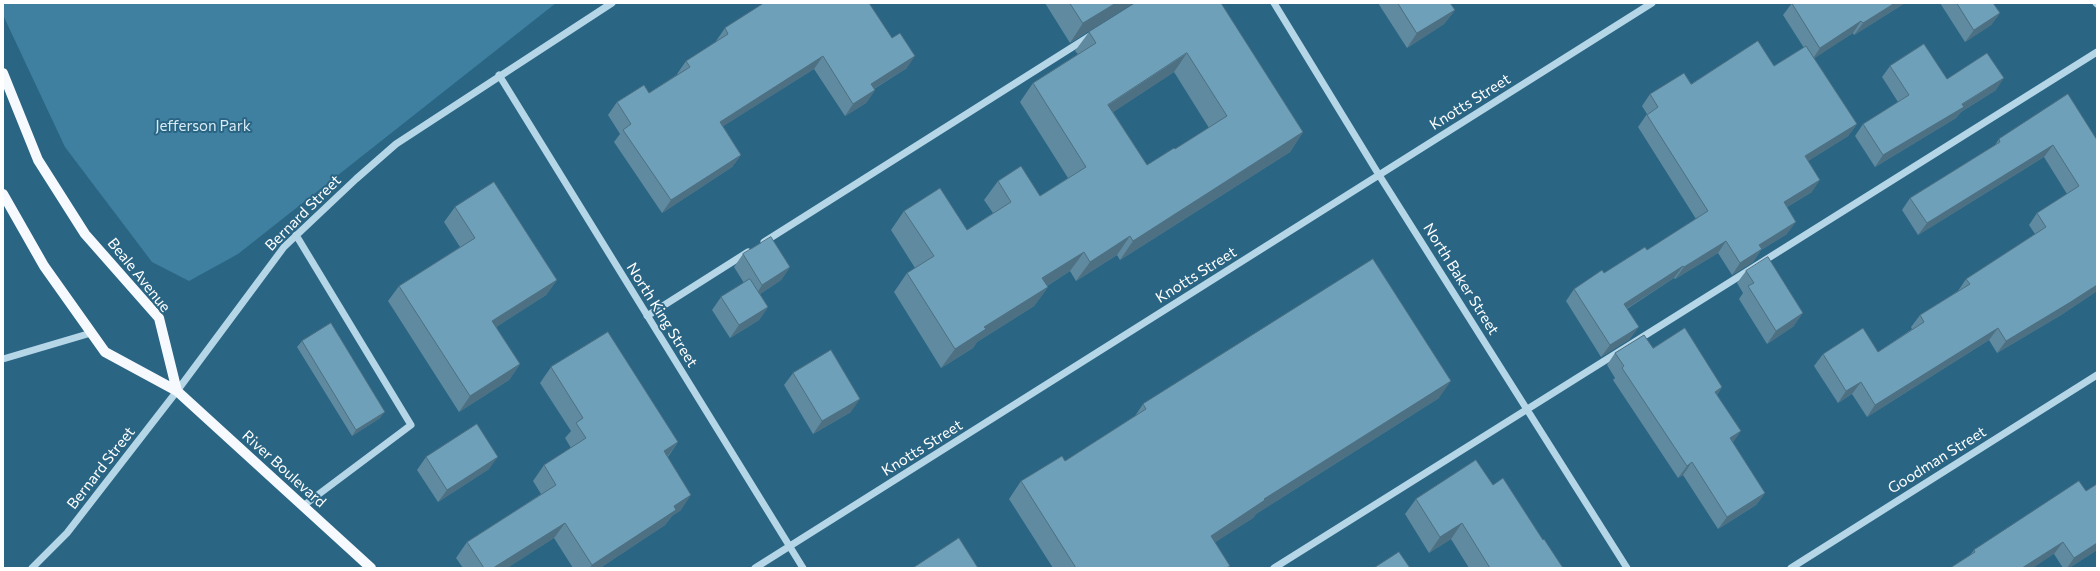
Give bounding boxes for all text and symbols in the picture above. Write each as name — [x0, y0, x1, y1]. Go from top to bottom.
street label: Knotts Street — [1426, 70, 1514, 134]
park label: Jefferson Park — [155, 117, 251, 135]
street label: Bernard Street — [261, 171, 345, 255]
street label: North Baker Street — [1419, 220, 1503, 338]
street label: Beale Avenue — [104, 234, 174, 316]
street label: Knotts Street — [1152, 243, 1240, 307]
street label: North King Street — [623, 259, 701, 371]
street label: Knotts Street — [878, 416, 966, 480]
street label: Bernard Street — [63, 423, 139, 513]
street label: Goodman Street — [1885, 423, 1989, 497]
street label: River Boulevard — [238, 427, 330, 511]

